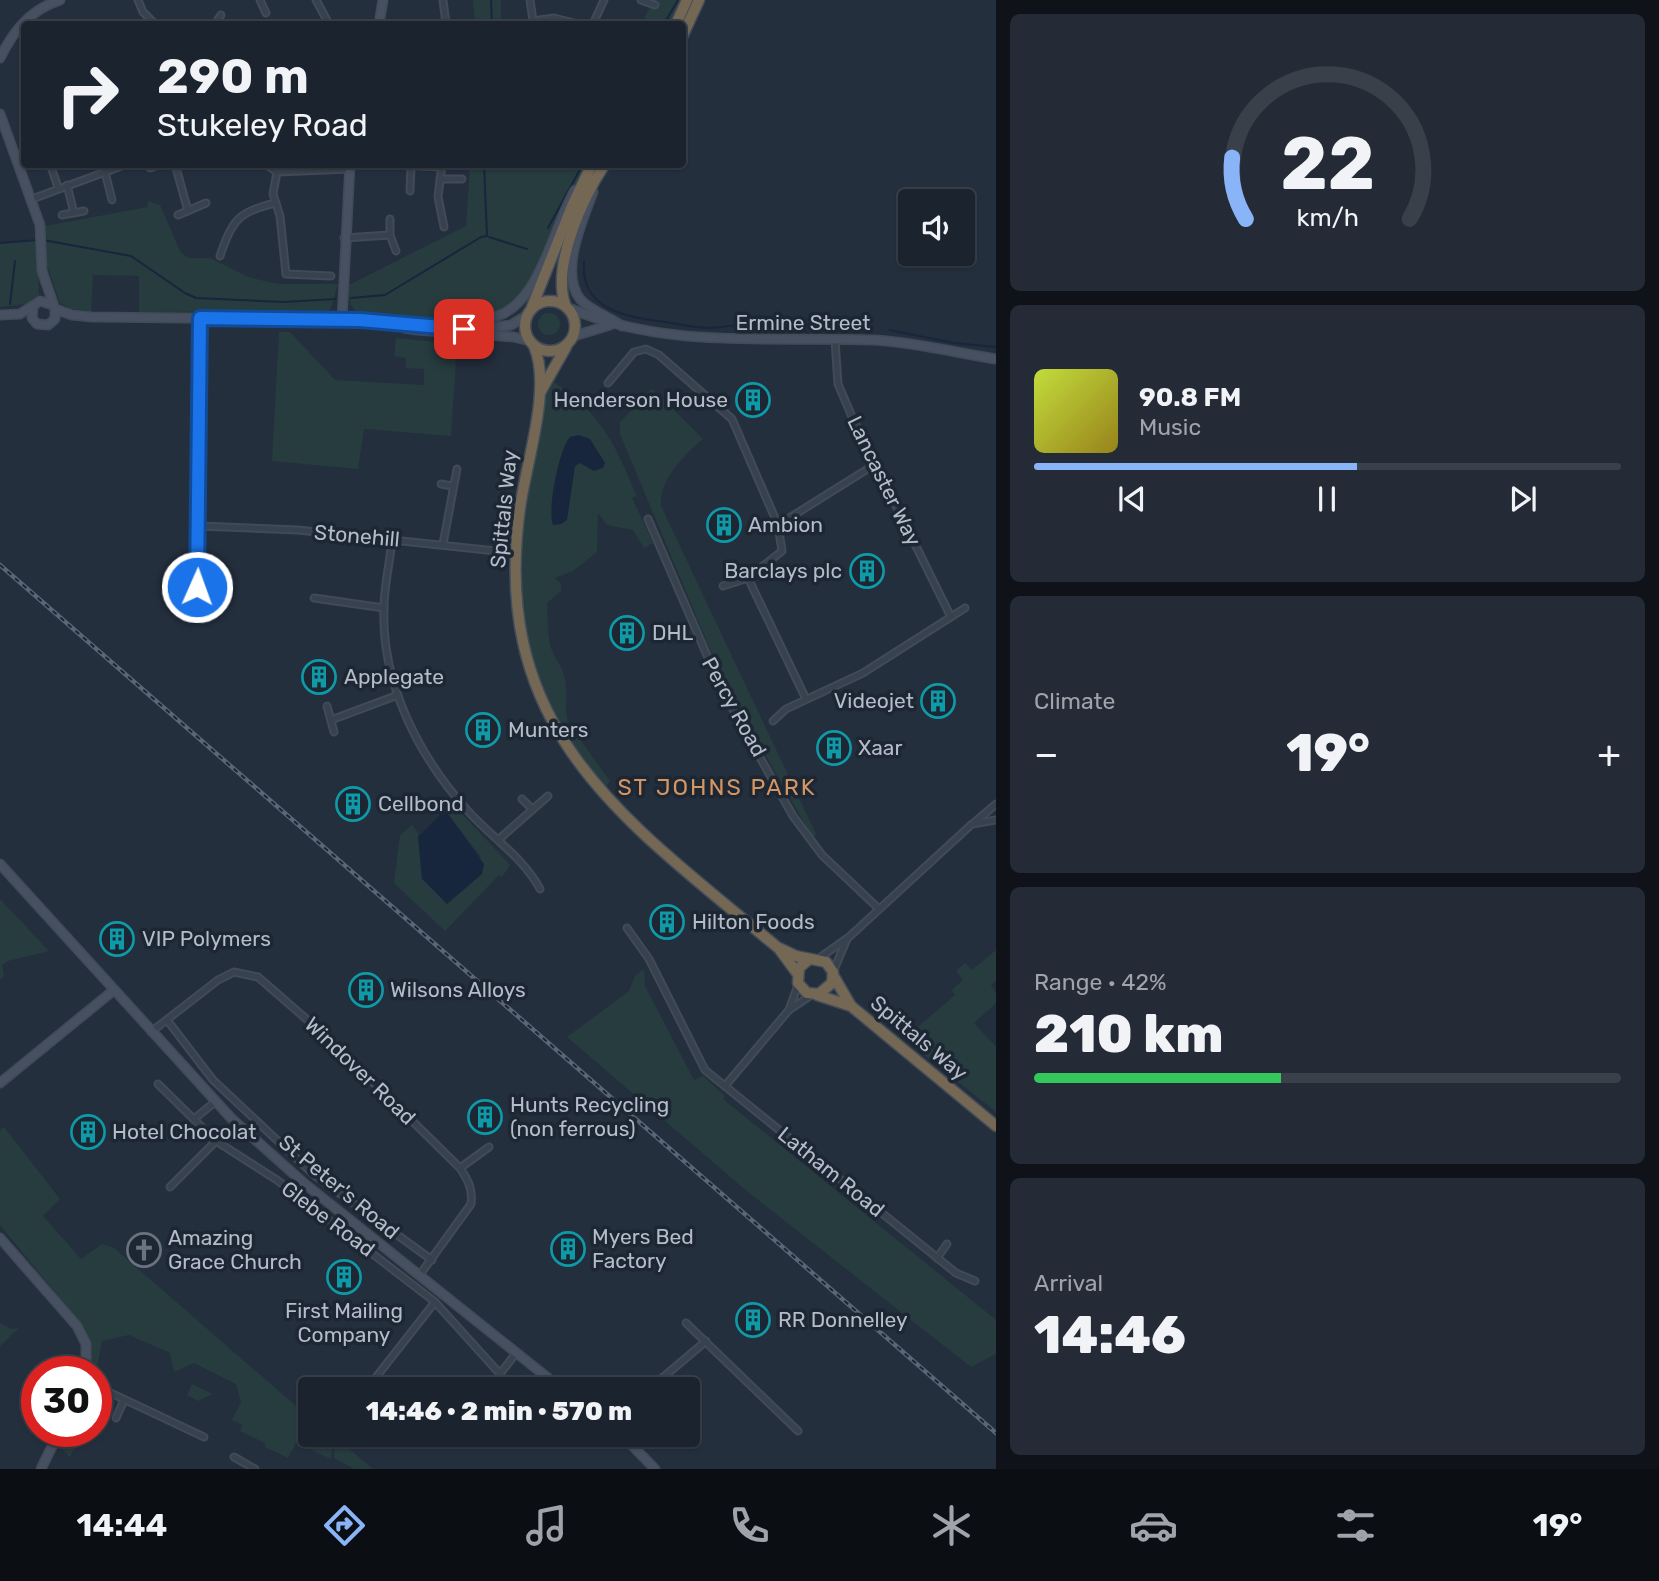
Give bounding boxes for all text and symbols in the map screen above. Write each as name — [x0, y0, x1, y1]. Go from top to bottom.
text: 290 m — [157, 47, 309, 105]
icon: right — [42, 49, 133, 140]
text: Stukeley Road — [157, 106, 368, 144]
text: 22 — [1280, 121, 1375, 207]
map controls — [898, 189, 975, 266]
button: sound — [898, 189, 975, 266]
text: km/h — [1296, 202, 1359, 231]
pin — [434, 299, 494, 359]
icon: arrive — [445, 310, 483, 348]
street label: Ermine Street — [736, 310, 870, 335]
building icon: Henderson House — [734, 381, 772, 419]
text: 90.8 FM — [1139, 382, 1241, 413]
place label: Henderson House — [553, 387, 728, 412]
street label: Lancaster Way — [842, 412, 927, 550]
text: Music — [1139, 413, 1201, 441]
street label: Spittals Way — [485, 448, 522, 569]
icon: previous — [1113, 480, 1151, 518]
icon: pause — [1308, 480, 1346, 518]
icon: next — [1504, 480, 1542, 518]
building icon: Ambion — [705, 506, 743, 544]
place label: Ambion — [748, 512, 823, 537]
street label: Stonehill — [313, 519, 401, 552]
position arrow — [160, 550, 234, 624]
building icon: Barclays plc — [848, 552, 886, 590]
place label: Barclays plc — [724, 558, 842, 583]
building icon: DHL — [608, 614, 646, 652]
place label: DHL — [652, 620, 693, 645]
street label: Percy Road — [697, 653, 772, 761]
building icon: Applegate — [300, 658, 338, 696]
place label: Applegate — [344, 664, 444, 689]
building icon: Videojet — [919, 682, 957, 720]
text: Climate — [1034, 687, 1115, 715]
place label: Videojet — [834, 688, 914, 713]
building icon: Munters — [464, 711, 502, 749]
place label: Munters — [508, 717, 589, 742]
text: 19° — [1286, 722, 1370, 784]
building icon: Xaar — [815, 729, 853, 767]
text: − — [1034, 731, 1059, 777]
text: + — [1597, 731, 1621, 777]
place label: Xaar — [858, 735, 902, 760]
district label: ST JOHNS PARK — [617, 773, 817, 801]
building icon: Cellbond — [334, 785, 372, 823]
place label: Cellbond — [378, 791, 464, 816]
building icon: Hilton Foods — [648, 903, 686, 941]
place label: Hilton Foods — [692, 909, 815, 934]
building icon: VIP Polymers — [98, 920, 136, 958]
place label: VIP Polymers — [142, 926, 271, 951]
text: Range · 42% — [1034, 968, 1166, 996]
building icon: Wilsons Alloys — [347, 971, 385, 1009]
place label: Wilsons Alloys — [390, 977, 526, 1002]
street label: Spittals Way — [866, 990, 973, 1086]
text: 210 km — [1034, 1003, 1224, 1065]
street label: Windover Road — [300, 1012, 421, 1130]
place label: Hunts Recycling (non ferrous) — [510, 1092, 669, 1141]
building icon: Hunts Recycling (non ferrous) — [466, 1098, 504, 1136]
building icon: Hotel Chocolat — [69, 1113, 107, 1151]
place label: Hotel Chocolat — [112, 1119, 256, 1144]
street label: Latham Road — [773, 1121, 890, 1222]
street label: St Peter's Road — [274, 1129, 404, 1244]
street label: Glebe Road — [277, 1175, 380, 1262]
place label: Myers Bed Factory — [592, 1224, 694, 1273]
place label: Amazing Grace Church — [168, 1225, 302, 1274]
building icon: Myers Bed Factory — [549, 1230, 587, 1268]
church icon: Amazing Grace Church — [125, 1231, 163, 1269]
building icon: First Mailing Company — [325, 1258, 363, 1296]
text: Arrival — [1034, 1269, 1103, 1297]
place label: First Mailing Company — [285, 1298, 403, 1347]
building icon: RR Donnelley — [734, 1301, 772, 1339]
text: 14:46 — [1034, 1304, 1186, 1366]
place label: RR Donnelley — [778, 1307, 908, 1332]
speed limit sign: 30 — [21, 1356, 112, 1447]
text: 14:46 · 2 min · 570 m — [366, 1396, 632, 1427]
icon: directions — [320, 1501, 369, 1550]
icon: music — [522, 1501, 571, 1550]
icon: phone — [725, 1501, 774, 1550]
icon: climate — [927, 1501, 976, 1550]
icon: car — [1129, 1501, 1178, 1550]
icon: filters — [1331, 1501, 1380, 1550]
text: 14:44 — [77, 1506, 167, 1544]
text: 19° — [1533, 1506, 1582, 1544]

